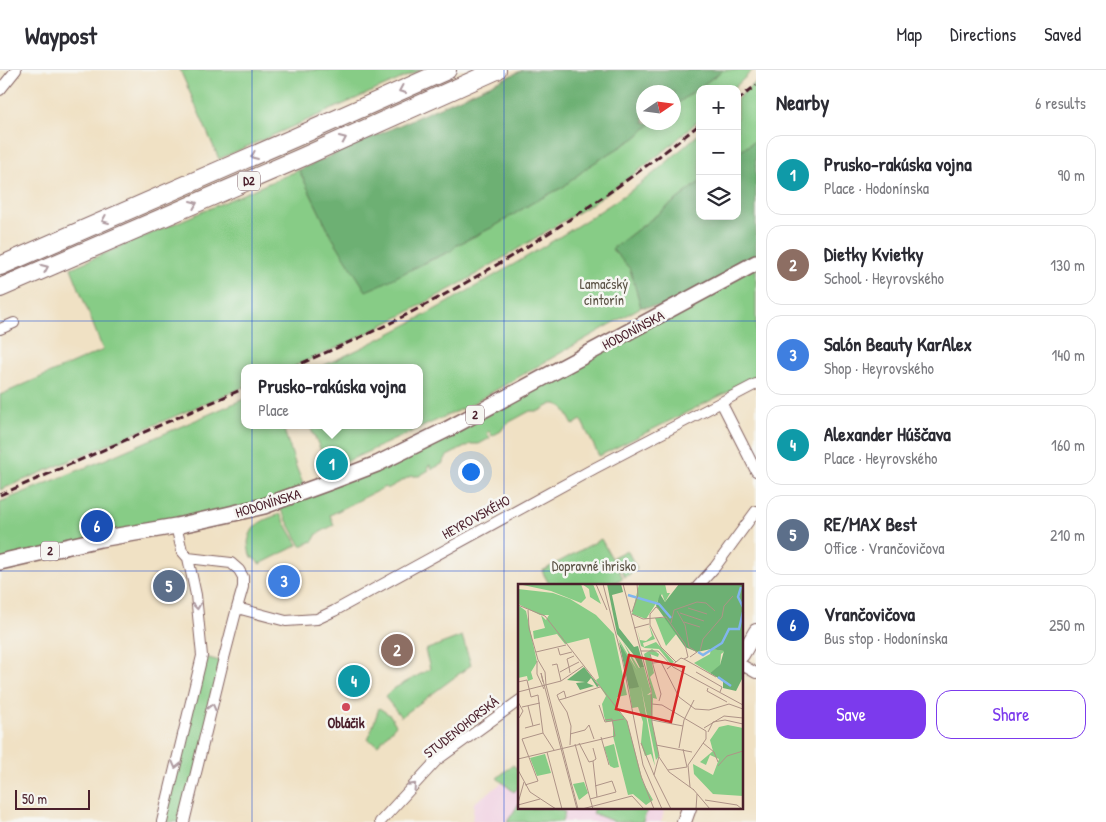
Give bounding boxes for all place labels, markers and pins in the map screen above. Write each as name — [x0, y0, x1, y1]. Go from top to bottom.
pin: 1 — [316, 445, 348, 483]
pin: 6 — [81, 507, 113, 545]
pin: 3 — [268, 562, 300, 600]
pin: 5 — [153, 567, 185, 605]
pin: 2 — [381, 631, 413, 669]
pin: 4 — [338, 662, 370, 700]
marker: Obláčik — [340, 701, 352, 713]
place label: Obláčik — [327, 713, 365, 732]

